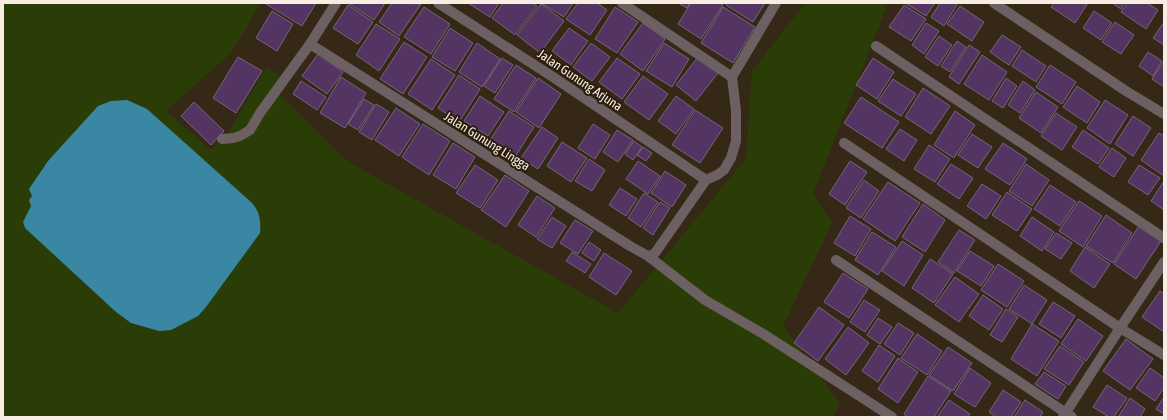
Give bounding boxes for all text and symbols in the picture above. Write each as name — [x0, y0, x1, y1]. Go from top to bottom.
street label: Jalan Gunung Arjuna — [535, 46, 625, 114]
street label: Jalan Gunung Lingga — [441, 109, 533, 173]

